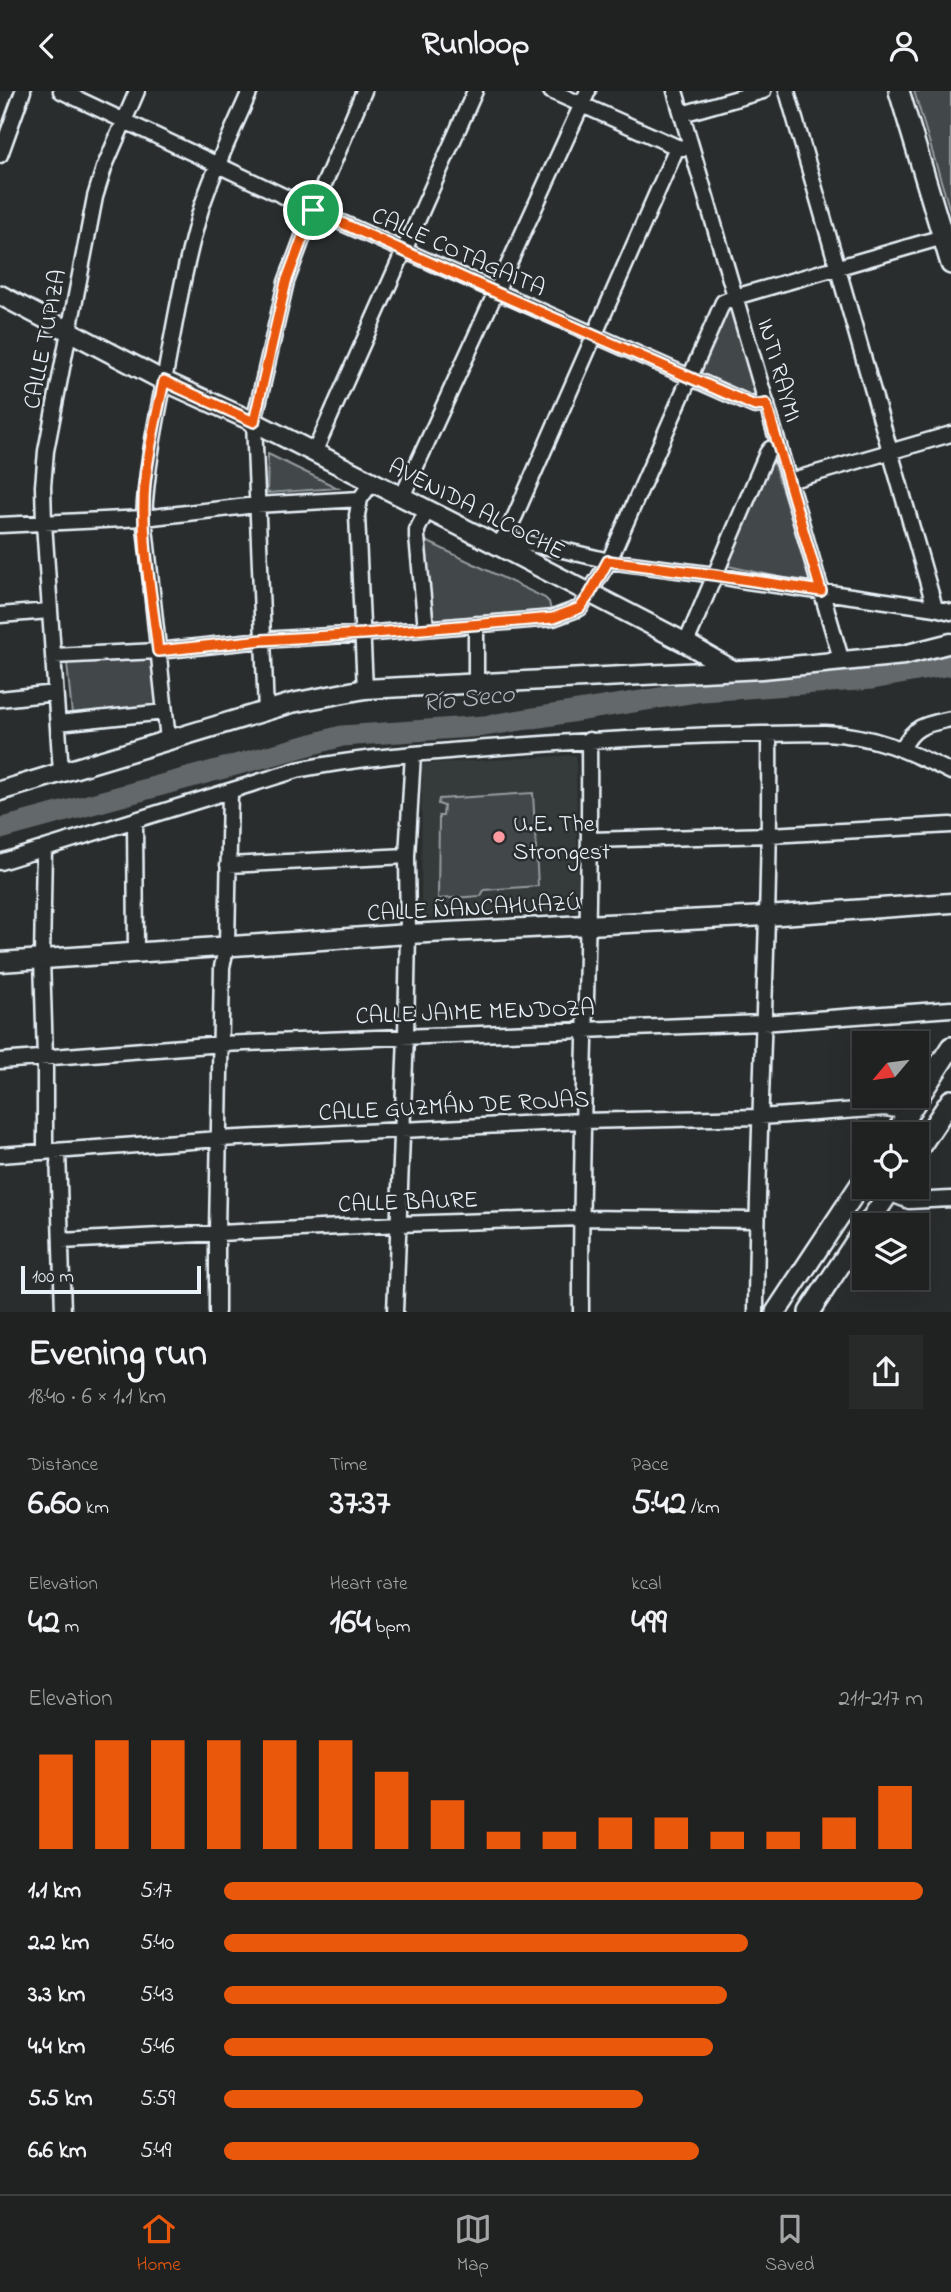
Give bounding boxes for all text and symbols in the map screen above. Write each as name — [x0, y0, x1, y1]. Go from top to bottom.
text: Runloop — [422, 22, 529, 69]
icon: back — [28, 27, 66, 65]
icon: person — [885, 27, 923, 65]
pin — [283, 180, 343, 240]
icon: arrive — [294, 191, 332, 229]
street label: CALLE COTAGAITA — [365, 199, 551, 307]
street label: CALLE TUPIZA — [16, 267, 77, 412]
street label: INTI RAYMI — [746, 315, 809, 427]
street label: AVENIDA ALCOCHE — [381, 451, 570, 570]
water label: Río Seco — [420, 676, 518, 724]
place label: U.E. The Strongest — [513, 808, 610, 871]
marker: U.E. The Strongest — [491, 829, 507, 845]
street label: CALLE ÑANCAHUAZÚ — [366, 886, 582, 933]
street label: CALLE JAIME MENDOZA — [355, 992, 595, 1035]
north arrow — [852, 1031, 929, 1108]
map controls — [852, 1031, 929, 1290]
street label: CALLE GUZMÁN DE ROJAS — [318, 1083, 590, 1132]
button: locate — [852, 1122, 929, 1199]
street label: CALLE BAURE — [337, 1184, 479, 1223]
button: layers — [852, 1213, 929, 1290]
scale bar — [21, 1263, 201, 1295]
text: 100 m — [32, 1264, 74, 1291]
text: Evening run — [28, 1327, 207, 1383]
button: share — [849, 1335, 923, 1409]
text: 18:40 · 6 × 1.1 km — [28, 1381, 166, 1414]
text: Distance — [28, 1452, 98, 1479]
text: Time — [330, 1452, 367, 1479]
text: Pace — [631, 1452, 668, 1479]
text: 6.60 — [28, 1479, 81, 1530]
text: 37:37 — [330, 1479, 390, 1530]
text: 5:42 — [631, 1479, 686, 1530]
text: km — [81, 1495, 109, 1522]
text: /km — [686, 1495, 720, 1522]
text: Elevation — [28, 1571, 98, 1598]
text: Heart rate — [330, 1571, 408, 1598]
text: kcal — [631, 1571, 662, 1598]
text: 42 — [28, 1598, 60, 1649]
text: 164 — [330, 1598, 371, 1649]
text: 499 — [631, 1598, 667, 1649]
text: m — [60, 1614, 79, 1641]
text: bpm — [371, 1614, 410, 1641]
text: Elevation — [28, 1683, 113, 1716]
text: 211–217 m — [838, 1683, 923, 1716]
text: 1.1 km — [28, 1875, 81, 1908]
text: 5:17 — [140, 1875, 172, 1908]
text: 2.2 km — [28, 1927, 89, 1960]
text: 5:40 — [140, 1927, 175, 1960]
text: 3.3 km — [28, 1979, 85, 2012]
text: 5:43 — [140, 1979, 174, 2012]
text: 4.4 km — [28, 2031, 85, 2064]
text: 5:46 — [140, 2031, 175, 2064]
text: 5.5 km — [28, 2083, 93, 2116]
text: 5:59 — [140, 2083, 175, 2116]
text: 6.6 km — [28, 2135, 87, 2168]
text: 5:49 — [140, 2135, 172, 2168]
tab: Home — [137, 2210, 181, 2279]
tab: Map — [454, 2210, 492, 2279]
tab: Saved — [765, 2210, 814, 2279]

